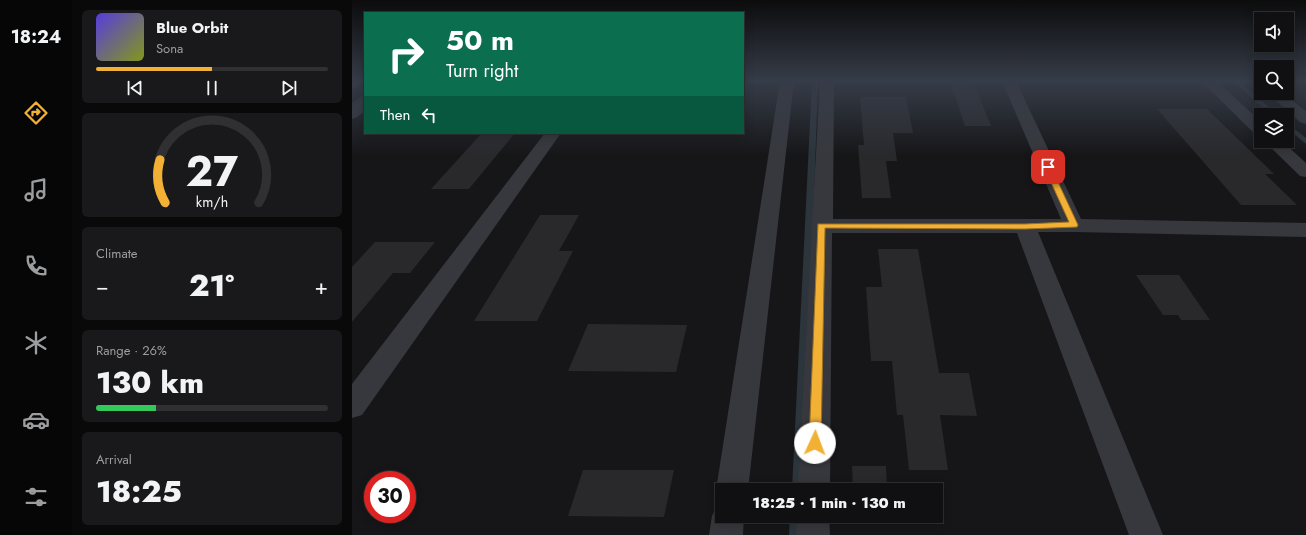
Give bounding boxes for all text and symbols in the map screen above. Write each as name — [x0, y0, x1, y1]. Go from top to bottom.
map controls — [1254, 12, 1294, 148]
button: sound — [1254, 12, 1294, 52]
text: Blue Orbit — [156, 17, 228, 39]
text: 50 m — [446, 20, 514, 61]
text: 18:24 — [11, 24, 61, 50]
icon: right — [380, 28, 432, 80]
text: Sona — [156, 39, 183, 58]
text: Turn right — [446, 58, 518, 84]
button: search — [1254, 60, 1294, 100]
icon: previous — [124, 77, 146, 99]
icon: pause — [201, 77, 223, 99]
icon: next — [278, 77, 300, 99]
icon: directions — [22, 99, 50, 127]
text: Then — [380, 104, 410, 126]
icon: left — [418, 104, 440, 126]
button: layers — [1254, 108, 1294, 148]
text: 27 — [186, 141, 238, 202]
pin — [1031, 150, 1065, 184]
icon: arrive — [1037, 156, 1059, 178]
icon: music — [22, 176, 50, 204]
text: km/h — [196, 191, 228, 211]
text: Climate — [96, 244, 137, 263]
icon: phone — [22, 252, 50, 280]
text: 21° — [189, 264, 234, 307]
text: − — [96, 270, 109, 302]
text: + — [314, 270, 328, 302]
icon: climate — [22, 329, 50, 357]
text: Range · 26% — [96, 341, 167, 360]
text: 130 km — [96, 361, 204, 404]
icon: car — [22, 406, 50, 434]
position arrow — [794, 422, 836, 464]
text: Arrival — [96, 450, 132, 469]
text: 18:25 — [96, 470, 182, 513]
speed limit sign: 30 — [364, 471, 416, 523]
icon: filters — [22, 483, 50, 511]
text: 18:25 · 1 min · 130 m — [752, 492, 906, 514]

